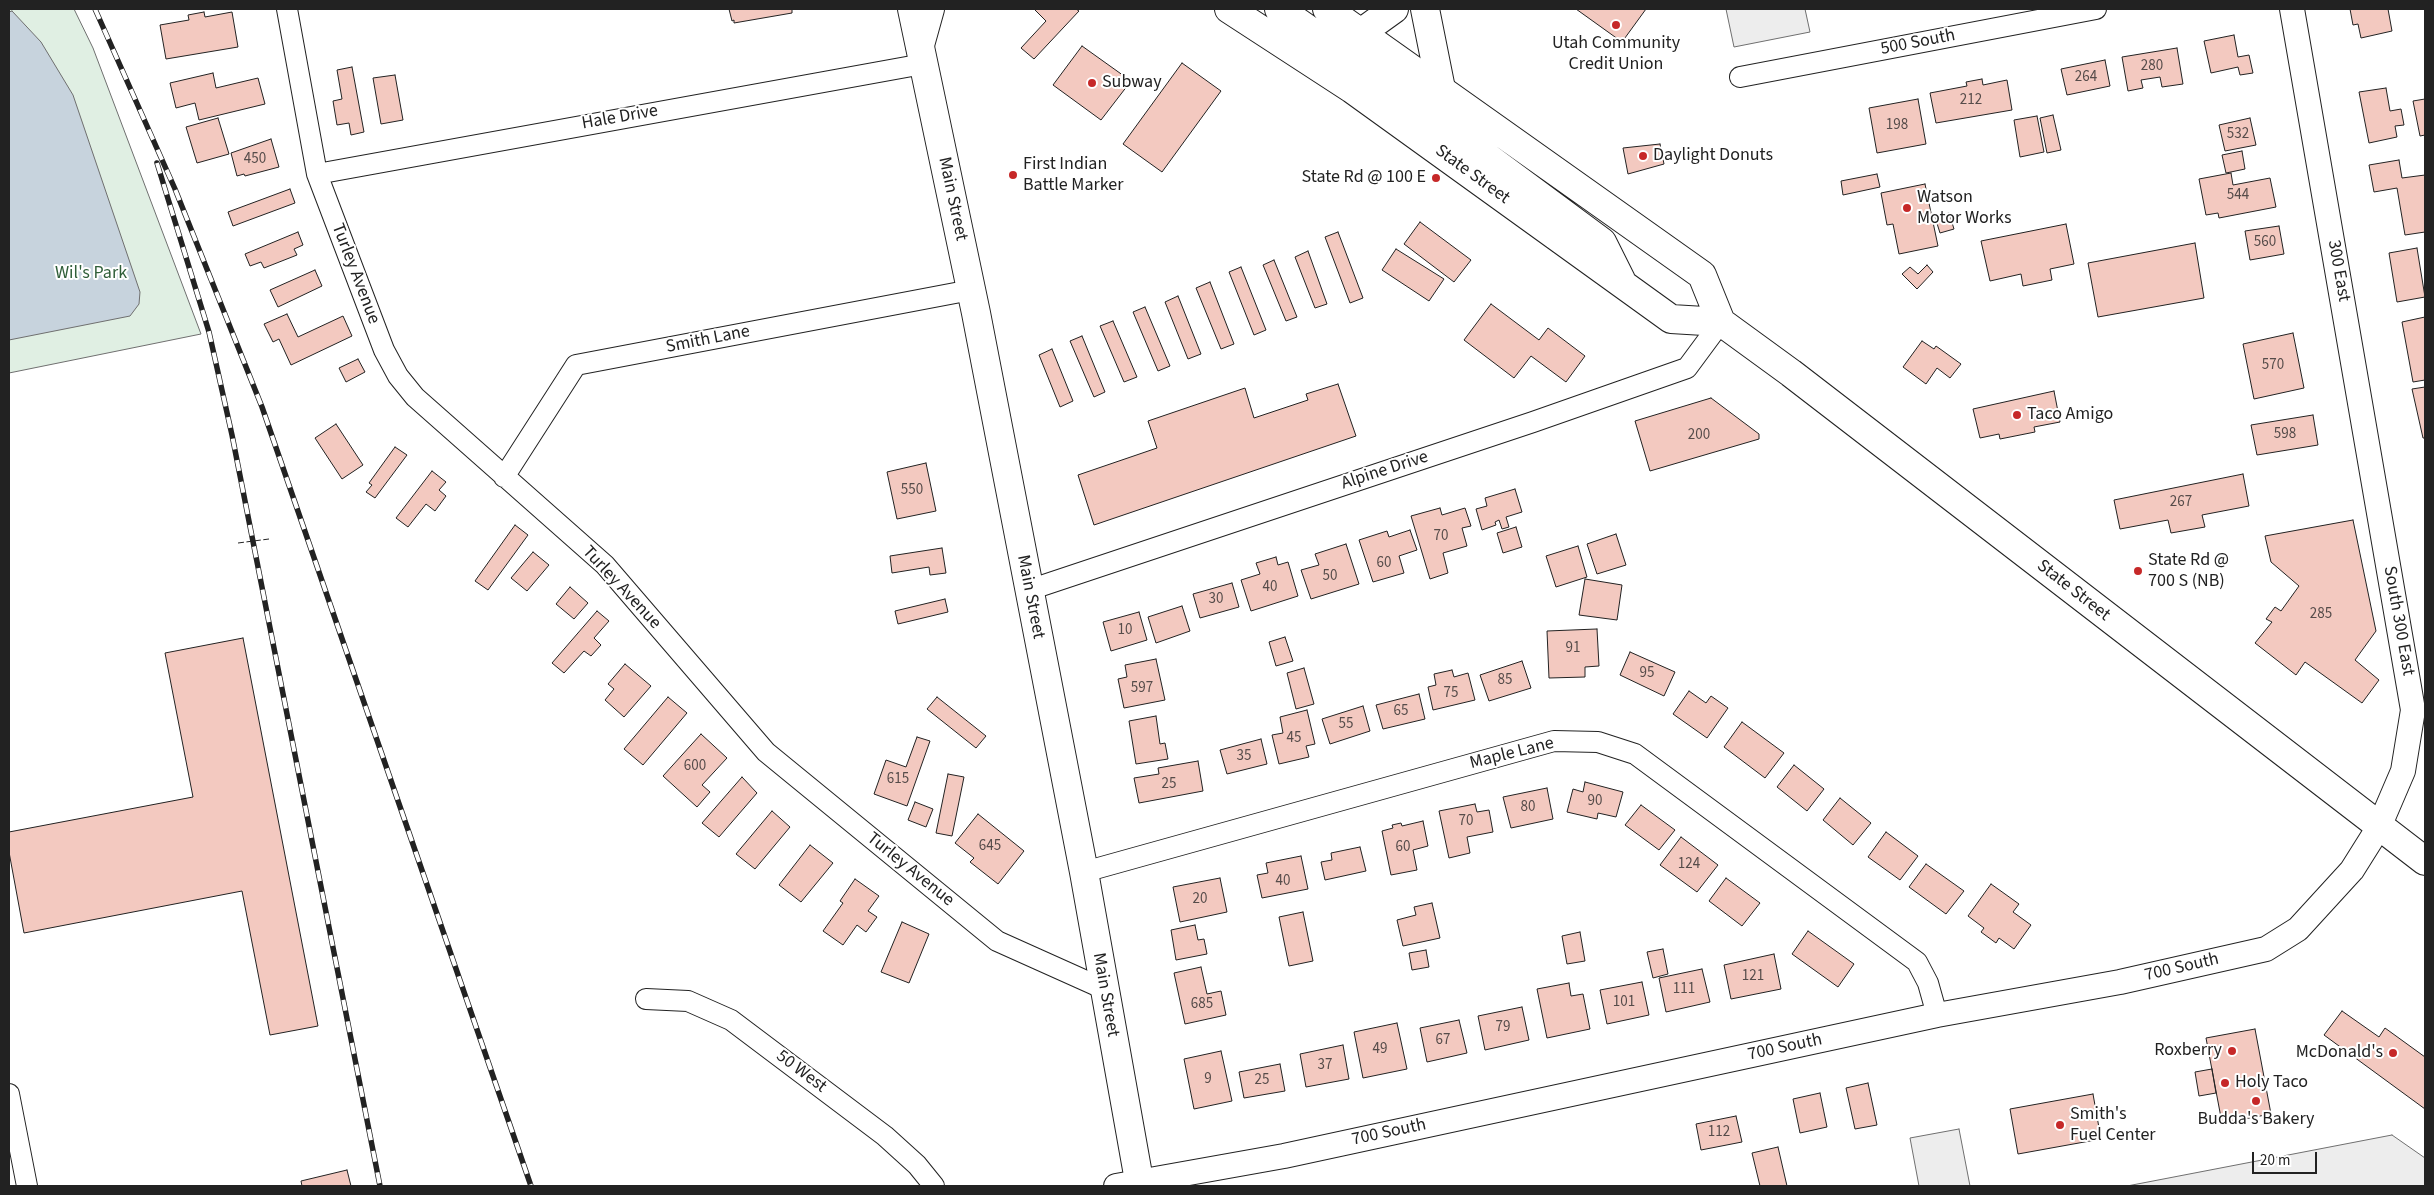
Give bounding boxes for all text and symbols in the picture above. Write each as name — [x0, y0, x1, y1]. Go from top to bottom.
marker: Utah Community Credit Union — [1610, 19, 1622, 31]
street label: 500 South — [1879, 25, 1957, 61]
place label: Utah Community Credit Union — [1552, 33, 1680, 76]
house number: 280 — [2141, 58, 2163, 76]
house number: 264 — [2075, 69, 2097, 87]
place label: Subway — [1102, 72, 1162, 94]
marker: Subway — [1086, 77, 1098, 89]
house number: 212 — [1960, 92, 1982, 110]
street label: Hale Drive — [580, 101, 660, 135]
house number: 198 — [1886, 117, 1908, 135]
house number: 532 — [2227, 126, 2249, 144]
street label: State Street — [1430, 141, 1514, 209]
place label: Daylight Donuts — [1653, 145, 1773, 167]
marker: Daylight Donuts — [1637, 150, 1649, 162]
house number: 450 — [244, 151, 266, 169]
place label: First Indian Battle Marker — [1023, 154, 1123, 196]
street label: Main Street — [933, 155, 971, 243]
place label: State Rd @ 100 E — [1301, 167, 1426, 189]
marker: First Indian Battle Marker — [1007, 169, 1019, 181]
marker: State Rd @ 100 E — [1430, 172, 1442, 184]
place label: Watson Motor Works — [1917, 187, 2012, 230]
house number: 544 — [2227, 187, 2249, 205]
marker: Watson Motor Works — [1901, 202, 1913, 214]
street label: Turley Avenue — [326, 221, 384, 327]
house number: 560 — [2254, 234, 2276, 252]
street label: 300 East — [2322, 238, 2354, 304]
park label: Wil's Park — [55, 263, 127, 285]
street label: Smith Lane — [664, 321, 752, 359]
house number: 570 — [2262, 357, 2284, 375]
place label: Taco Amigo — [2027, 404, 2113, 426]
marker: Taco Amigo — [2011, 409, 2023, 421]
house number: 598 — [2274, 426, 2296, 444]
house number: 200 — [1688, 427, 1710, 445]
street label: Alpine Drive — [1339, 447, 1431, 495]
house number: 550 — [901, 482, 923, 500]
house number: 267 — [2170, 494, 2192, 512]
house number: 70 — [1434, 528, 1448, 546]
street label: Turley Avenue — [577, 542, 665, 634]
place label: State Rd @ 700 S (NB) — [2148, 550, 2229, 592]
street label: Main Street — [1011, 553, 1049, 641]
house number: 60 — [1377, 555, 1391, 573]
street label: State Street — [2032, 556, 2114, 626]
marker: State Rd @ 700 S (NB) — [2132, 565, 2144, 577]
street label: South 300 East — [2378, 565, 2418, 677]
house number: 50 — [1323, 568, 1337, 586]
house number: 40 — [1263, 579, 1277, 597]
house number: 30 — [1209, 591, 1223, 609]
house number: 285 — [2310, 606, 2332, 624]
house number: 10 — [1118, 622, 1132, 640]
house number: 91 — [1566, 640, 1580, 658]
house number: 95 — [1640, 665, 1654, 683]
house number: 85 — [1498, 672, 1512, 690]
house number: 597 — [1131, 680, 1153, 698]
house number: 75 — [1444, 685, 1458, 703]
house number: 65 — [1394, 703, 1408, 721]
house number: 55 — [1339, 716, 1353, 734]
house number: 45 — [1287, 730, 1301, 748]
street label: Maple Lane — [1468, 733, 1556, 775]
house number: 35 — [1237, 748, 1251, 766]
house number: 600 — [684, 758, 706, 776]
house number: 615 — [887, 771, 909, 789]
house number: 25 — [1162, 776, 1176, 794]
house number: 90 — [1588, 793, 1602, 811]
house number: 80 — [1521, 799, 1535, 817]
house number: 70 — [1459, 813, 1473, 831]
street label: Turley Avenue — [862, 828, 958, 912]
house number: 645 — [979, 838, 1001, 856]
house number: 60 — [1396, 839, 1410, 857]
house number: 124 — [1678, 856, 1700, 874]
house number: 40 — [1276, 873, 1290, 891]
house number: 20 — [1193, 891, 1207, 909]
street label: 700 South — [2143, 949, 2221, 987]
street label: Main Street — [1087, 951, 1123, 1039]
house number: 121 — [1742, 968, 1764, 986]
house number: 111 — [1673, 981, 1695, 999]
house number: 101 — [1613, 994, 1635, 1012]
house number: 685 — [1191, 996, 1213, 1014]
house number: 79 — [1496, 1019, 1510, 1037]
street label: 700 South — [1746, 1030, 1824, 1066]
house number: 67 — [1436, 1032, 1450, 1050]
place label: Roxberry — [2154, 1040, 2222, 1062]
house number: 49 — [1373, 1041, 1387, 1059]
place label: McDonald's — [2296, 1042, 2383, 1064]
marker: Roxberry — [2226, 1045, 2238, 1057]
street label: 50 West — [771, 1046, 831, 1098]
marker: McDonald's — [2387, 1047, 2399, 1059]
house number: 37 — [1318, 1057, 1332, 1075]
house number: 9 — [1204, 1071, 1212, 1089]
house number: 25 — [1255, 1072, 1269, 1090]
place label: Holy Taco — [2235, 1072, 2308, 1094]
marker: Holy Taco — [2219, 1077, 2231, 1089]
marker: Budda's Bakery — [2250, 1095, 2262, 1107]
place label: Smith's Fuel Center — [2070, 1104, 2156, 1146]
place label: Budda's Bakery — [2198, 1109, 2314, 1131]
street label: 700 South — [1350, 1115, 1428, 1151]
marker: Smith's Fuel Center — [2054, 1119, 2066, 1131]
house number: 112 — [1708, 1124, 1730, 1142]
scale bar — [2254, 1142, 2319, 1174]
text: 20 m — [2260, 1150, 2290, 1171]

